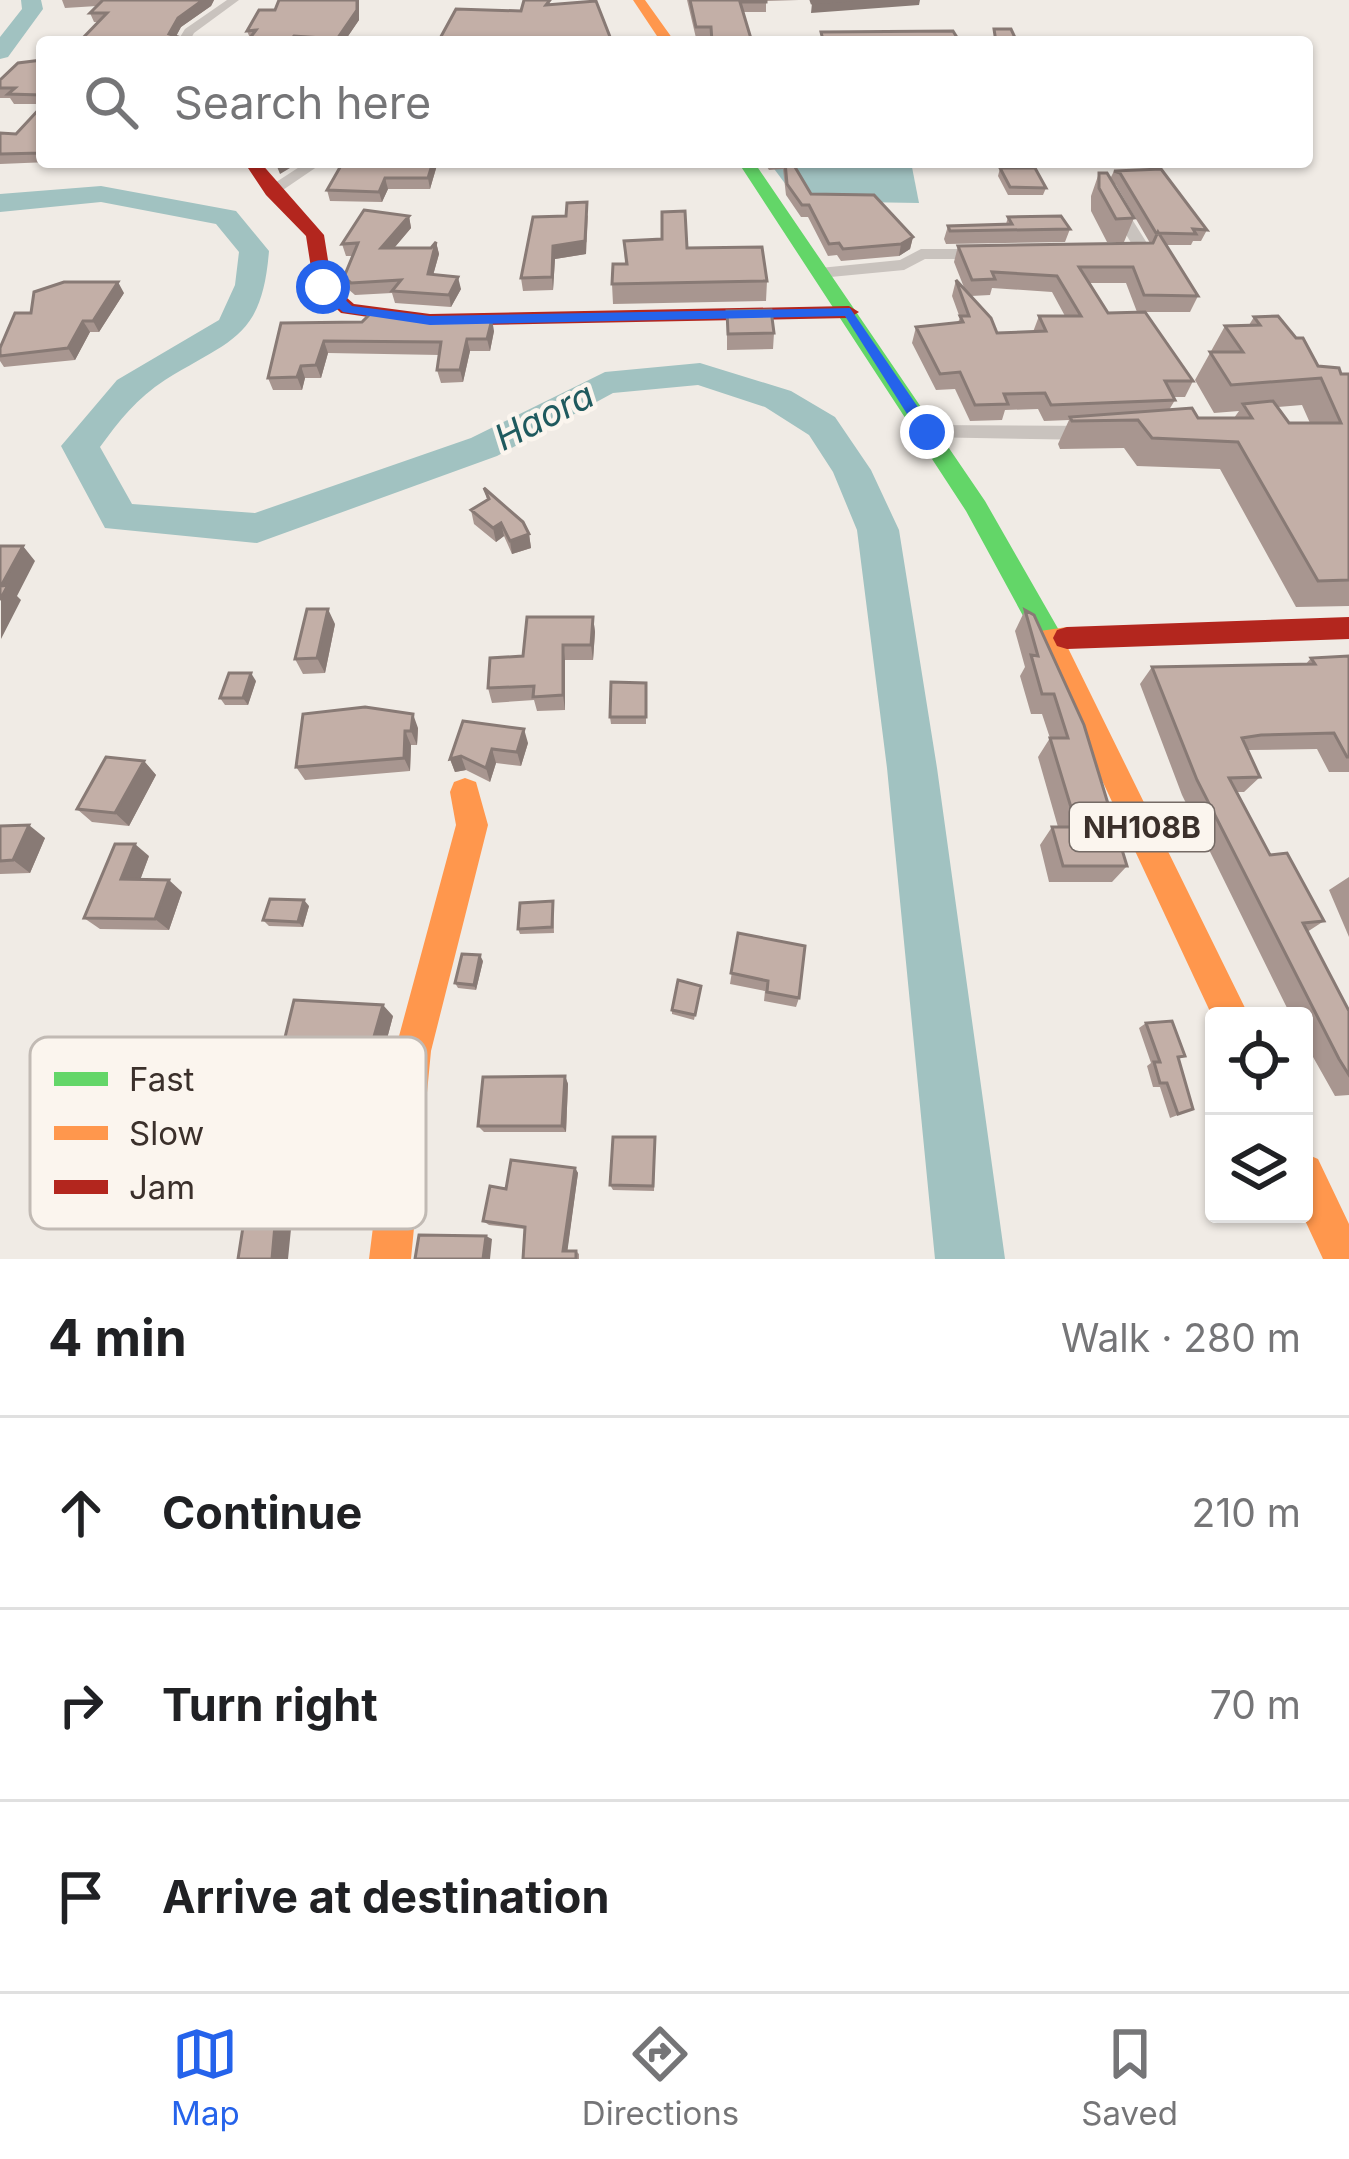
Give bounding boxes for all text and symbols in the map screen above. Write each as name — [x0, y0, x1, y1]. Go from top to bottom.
search box — [36, 36, 1313, 168]
icon: search — [78, 69, 144, 135]
text: Search here — [174, 75, 431, 130]
route start — [296, 260, 350, 314]
water label: Haora — [487, 372, 601, 460]
route end — [900, 405, 954, 459]
road number: NH108B — [1070, 803, 1214, 851]
map controls — [1205, 1007, 1313, 1223]
button: locate — [1205, 1007, 1313, 1115]
legend — [30, 1037, 426, 1229]
text: Fast — [129, 1059, 195, 1099]
text: Slow — [129, 1113, 204, 1153]
button: layers — [1205, 1115, 1313, 1223]
text: Jam — [129, 1167, 195, 1207]
text: 4 min — [48, 1307, 187, 1368]
text: Walk · 280 m — [1061, 1314, 1301, 1361]
icon: ahead — [48, 1480, 114, 1546]
text: Continue — [162, 1485, 362, 1540]
text: 210 m — [1192, 1489, 1301, 1536]
icon: right — [48, 1672, 114, 1738]
text: Turn right — [162, 1677, 378, 1732]
text: 70 m — [1210, 1681, 1301, 1728]
icon: arrive — [48, 1864, 114, 1930]
text: Arrive at destination — [162, 1869, 609, 1924]
tab: Map — [171, 2021, 240, 2133]
tab: Directions — [582, 2021, 739, 2133]
tab: Saved — [1081, 2021, 1178, 2133]

